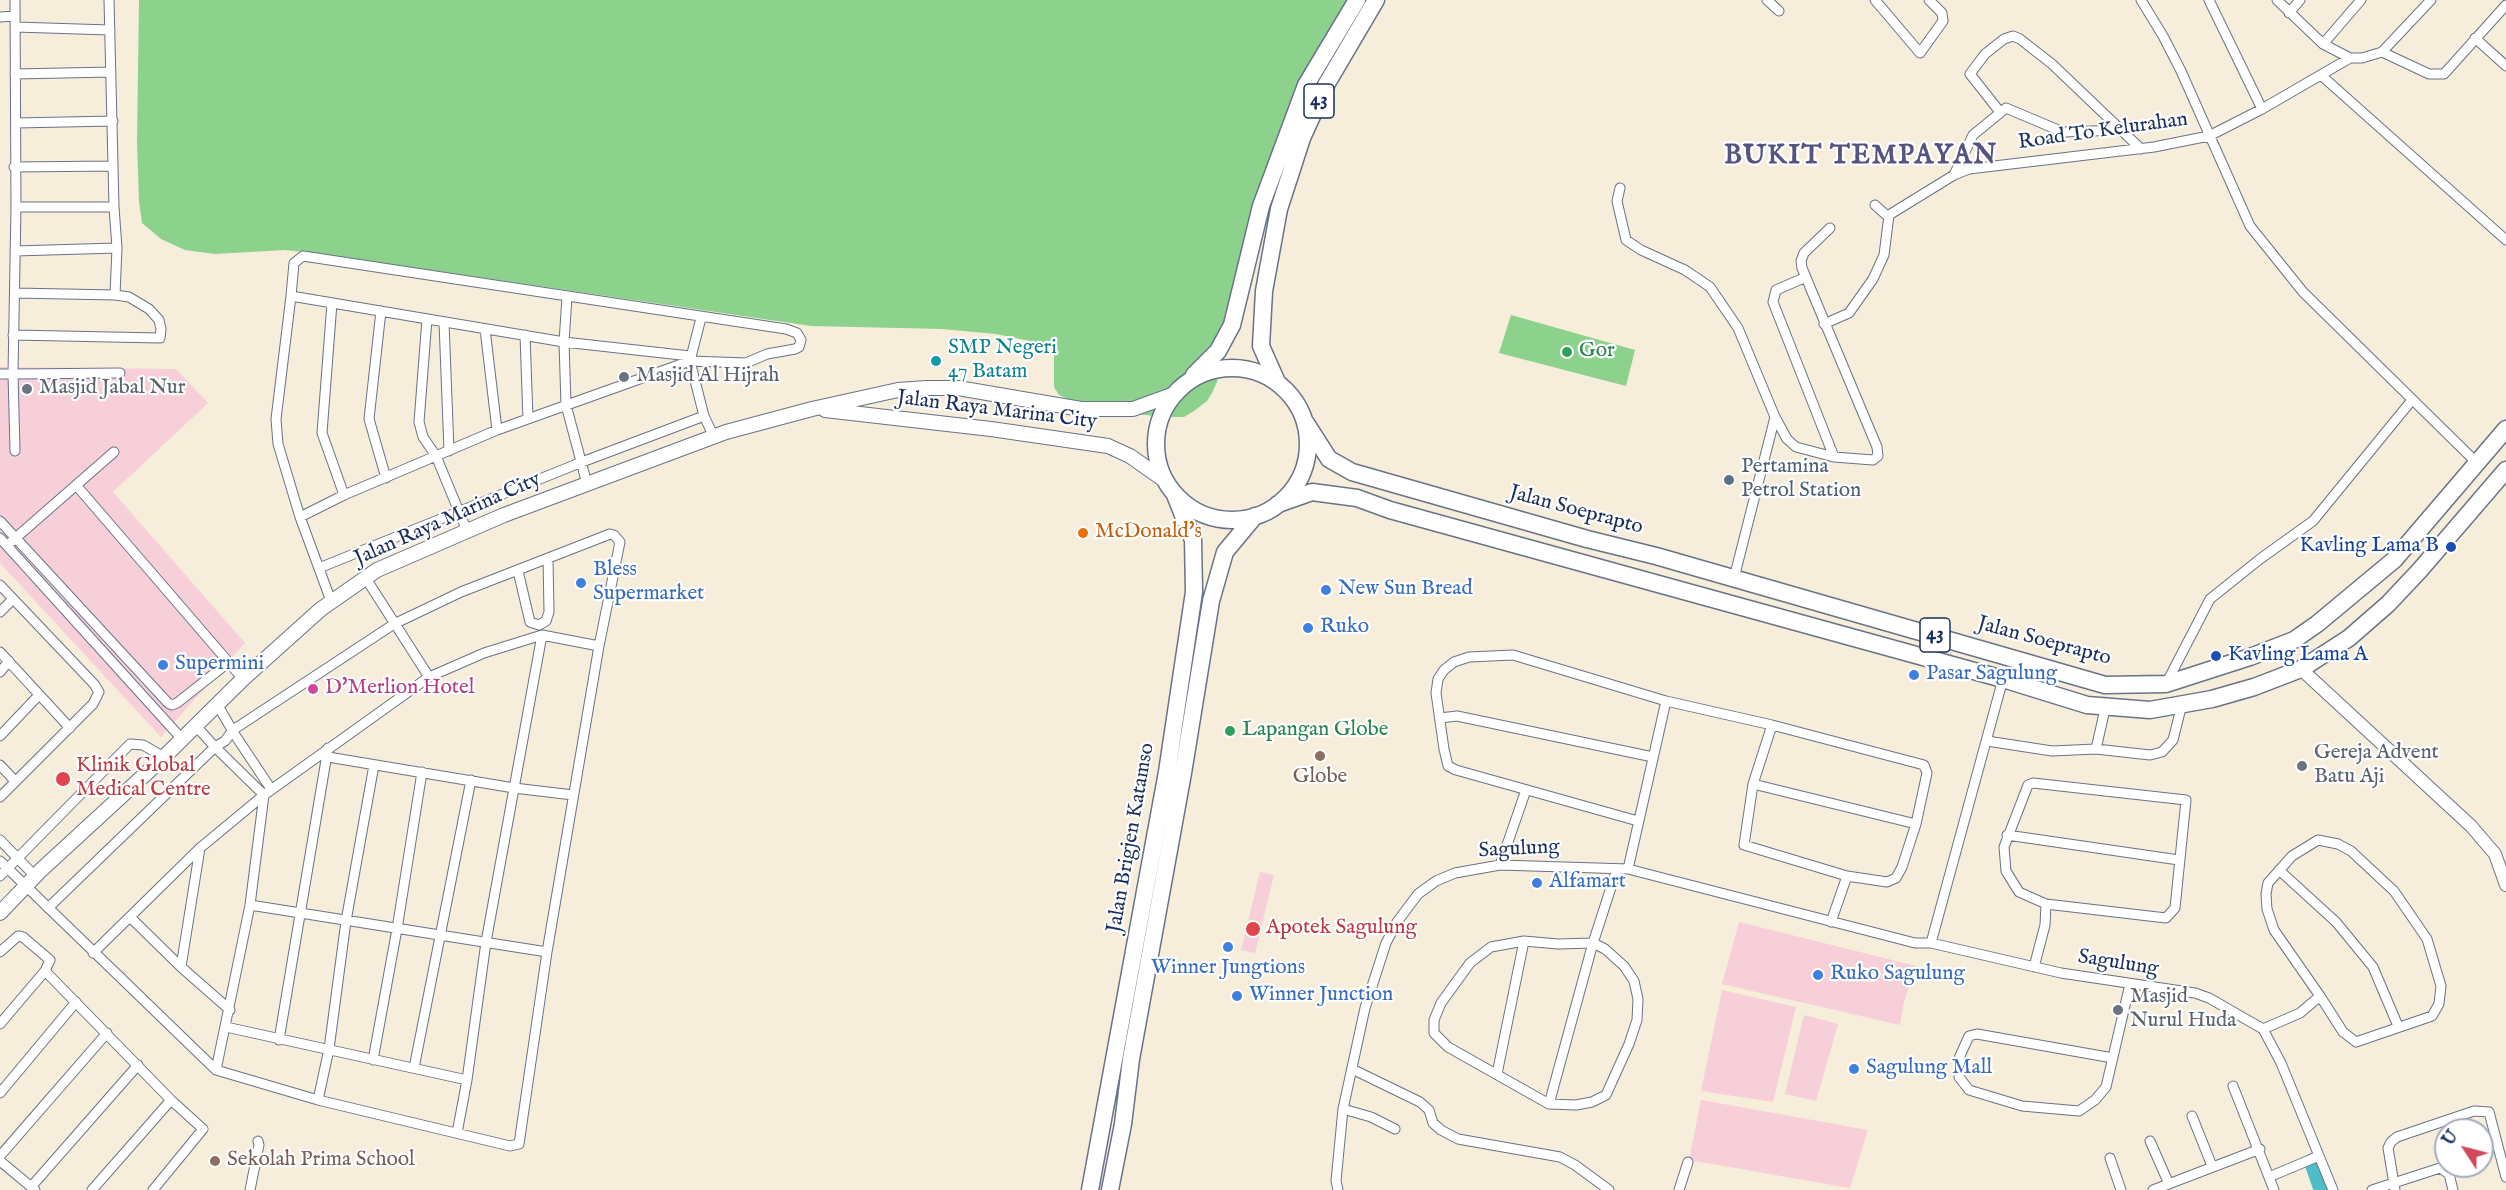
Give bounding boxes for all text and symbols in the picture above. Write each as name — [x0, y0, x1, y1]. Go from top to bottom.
road number: 43 — [1304, 84, 1334, 118]
street label: Road To Kelurahan — [2017, 108, 2189, 156]
district label: BUKIT TEMPAYAN — [1724, 141, 1998, 173]
place label: SMP Negeri 47 Batam — [948, 336, 1057, 386]
place label: Gor — [1579, 339, 1615, 365]
marker: Gor — [1560, 345, 1574, 359]
marker: SMP Negeri 47 Batam — [929, 354, 943, 368]
place label: Masjid Al Hijrah — [636, 364, 780, 390]
marker: Masjid Al Hijrah — [617, 370, 631, 384]
place label: Masjid Jabal Nur — [39, 376, 185, 402]
marker: Masjid Jabal Nur — [20, 382, 34, 396]
street label: Jalan Raya Marina City — [896, 386, 1098, 436]
place label: Pertamina Petrol Station — [1741, 455, 1861, 505]
street label: Jalan Raya Marina City — [351, 468, 545, 572]
marker: Pertamina Petrol Station — [1722, 473, 1736, 487]
street label: Jalan Soeprapto — [1506, 481, 1646, 541]
place label: McDonald's — [1095, 520, 1202, 546]
marker: McDonald's — [1076, 526, 1090, 540]
place label: Kavling Lama B — [2299, 534, 2439, 560]
marker: Kavling Lama B — [2444, 540, 2458, 554]
place label: Bless Supermarket — [593, 558, 704, 608]
marker: Bless Supermarket — [574, 576, 588, 590]
place label: New Sun Bread — [1338, 577, 1473, 603]
marker: New Sun Bread — [1319, 583, 1333, 597]
street label: Jalan Soeprapto — [1974, 612, 2114, 672]
place label: Ruko — [1320, 615, 1369, 641]
road number: 43 — [1920, 618, 1950, 652]
marker: Ruko — [1301, 621, 1315, 635]
place label: Kavling Lama A — [2228, 643, 2368, 669]
marker: Kavling Lama A — [2209, 649, 2223, 663]
place label: Supermini — [175, 652, 264, 678]
marker: Supermini — [156, 658, 170, 672]
place label: Pasar Sagulung — [1926, 662, 2057, 688]
marker: Pasar Sagulung — [1907, 668, 1921, 682]
place label: D'Merlion Hotel — [325, 676, 474, 702]
marker: D'Merlion Hotel — [306, 682, 320, 696]
place label: Lapangan Globe — [1242, 718, 1388, 744]
marker: Lapangan Globe — [1223, 724, 1237, 738]
street label: Jalan Brigjen Katamso — [1103, 741, 1161, 935]
place label: Gereja Advent Batu Aji — [2314, 741, 2439, 791]
marker: Globe — [1313, 749, 1327, 763]
place label: Klinik Global Medical Centre — [76, 754, 211, 804]
marker: Gereja Advent Batu Aji — [2295, 759, 2309, 773]
place label: Globe — [1293, 765, 1347, 791]
marker: Klinik Global Medical Centre — [54, 770, 72, 788]
street label: Sagulung — [1478, 835, 1560, 865]
place label: Alfamart — [1549, 870, 1626, 896]
marker: Alfamart — [1530, 876, 1544, 890]
place label: Apotek Sagulung — [1266, 916, 1417, 942]
marker: Apotek Sagulung — [1244, 920, 1262, 938]
marker: Winner Jungtions — [1221, 940, 1235, 954]
street label: Sagulung — [2076, 945, 2160, 983]
place label: Winner Jungtions — [1151, 956, 1305, 982]
place label: Ruko Sagulung — [1830, 962, 1965, 988]
marker: Ruko Sagulung — [1811, 968, 1825, 982]
place label: Winner Junction — [1249, 983, 1393, 1009]
place label: Masjid Nurul Huda — [2130, 985, 2236, 1035]
marker: Winner Junction — [1230, 989, 1244, 1003]
marker: Masjid Nurul Huda — [2111, 1003, 2125, 1017]
place label: Sagulung Mall — [1866, 1056, 1992, 1082]
marker: Sagulung Mall — [1847, 1062, 1861, 1076]
north arrow — [2434, 1118, 2494, 1178]
text: U — [2439, 1127, 2463, 1150]
place label: Sekolah Prima School — [227, 1148, 415, 1174]
marker: Sekolah Prima School — [208, 1154, 222, 1168]

